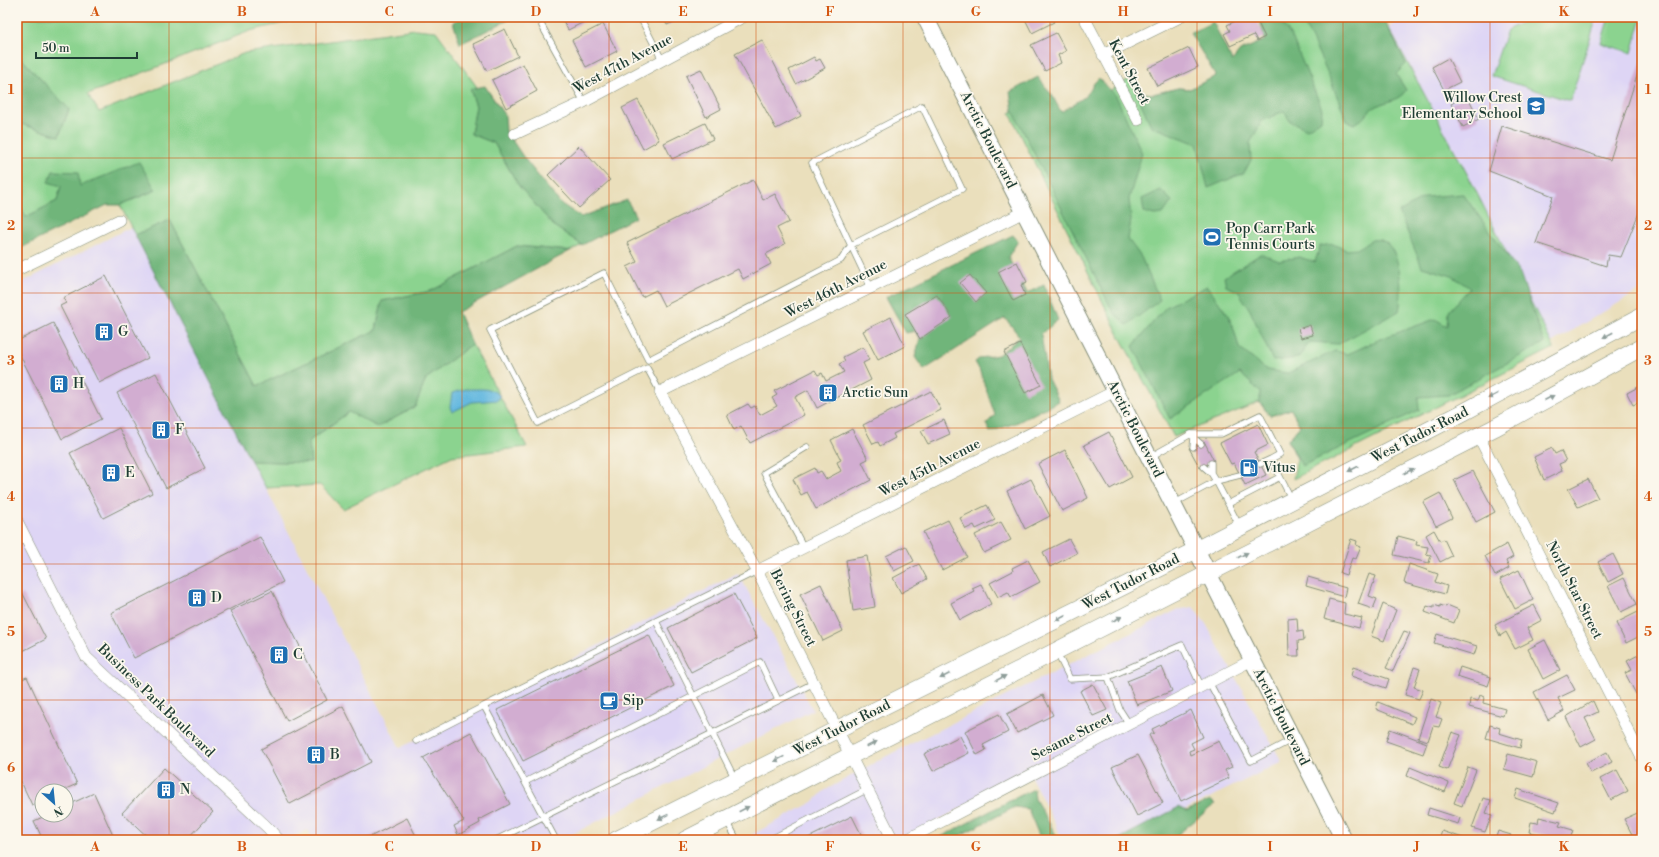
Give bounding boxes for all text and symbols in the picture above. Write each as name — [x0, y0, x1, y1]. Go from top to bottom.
text: A — [89, 4, 100, 20]
text: B — [237, 4, 247, 20]
text: C — [384, 4, 394, 20]
text: D — [531, 4, 541, 20]
text: E — [678, 4, 688, 20]
text: F — [825, 4, 835, 20]
text: G — [971, 4, 982, 20]
text: H — [1118, 4, 1129, 20]
text: I — [1267, 4, 1273, 20]
text: J — [1412, 4, 1420, 20]
text: K — [1559, 4, 1570, 20]
street label: West 47th Avenue — [569, 30, 676, 98]
scale bar — [36, 34, 137, 60]
street label: Kent Street — [1104, 36, 1154, 108]
text: 50 m — [42, 41, 70, 56]
text: 1 — [8, 82, 15, 98]
text: 1 — [1645, 82, 1652, 98]
street label: Arctic Boulevard — [955, 87, 1020, 192]
place label: Willow Crest Elementary School — [1402, 89, 1522, 123]
school or university icon: Willow Crest Elementary School — [1525, 95, 1547, 117]
text: 2 — [7, 218, 15, 234]
text: 2 — [1644, 218, 1652, 234]
place label: Pop Carr Park Tennis Courts — [1226, 220, 1315, 254]
sports icon: Pop Carr Park Tennis Courts — [1201, 226, 1223, 248]
street label: West 46th Avenue — [781, 255, 890, 323]
building icon: G — [93, 321, 115, 343]
place label: G — [118, 323, 129, 341]
one-way arrow — [1602, 331, 1614, 338]
text: 3 — [7, 353, 15, 369]
text: 3 — [1644, 353, 1652, 369]
building icon: H — [48, 373, 70, 395]
place label: H — [73, 375, 85, 393]
street label: Arctic Boulevard — [1102, 376, 1167, 481]
building icon: Arctic Sun — [817, 382, 839, 404]
place label: Arctic Sun — [841, 384, 909, 402]
one-way arrow — [1487, 393, 1499, 399]
one-way arrow — [1543, 394, 1555, 401]
street label: West Tudor Road — [1367, 403, 1472, 468]
building icon: F — [150, 419, 172, 441]
place label: F — [175, 421, 184, 439]
street label: West 45th Avenue — [875, 435, 984, 502]
fuel station icon: Vitus — [1238, 457, 1260, 479]
place label: Vitus — [1262, 459, 1296, 477]
building icon: E — [100, 462, 122, 484]
place label: E — [125, 464, 135, 482]
one-way arrow — [1347, 466, 1359, 472]
one-way arrow — [1403, 468, 1414, 474]
text: 4 — [7, 489, 16, 505]
text: 4 — [1644, 489, 1653, 505]
street label: North Star Street — [1541, 538, 1607, 642]
street label: West Tudor Road — [1078, 550, 1183, 615]
one-way arrow — [1237, 552, 1249, 558]
street label: Bering Street — [765, 565, 820, 650]
building icon: D — [186, 587, 208, 609]
place label: D — [211, 589, 222, 607]
one-way arrow — [1056, 614, 1067, 621]
one-way arrow — [1111, 616, 1122, 622]
text: 5 — [7, 624, 15, 640]
text: 5 — [1644, 624, 1652, 640]
street label: Business Park Boulevard — [93, 640, 218, 762]
building icon: C — [268, 644, 290, 666]
place label: C — [293, 646, 303, 664]
street label: Arctic Boulevard — [1248, 664, 1313, 769]
one-way arrow — [940, 673, 951, 679]
one-way arrow — [995, 675, 1006, 681]
cafe icon: Sip — [598, 690, 620, 712]
place label: Sip — [623, 692, 644, 710]
street label: West Tudor Road — [789, 696, 894, 761]
street label: Sesame Street — [1028, 709, 1116, 765]
one-way arrow — [867, 740, 878, 747]
building icon: B — [305, 744, 327, 766]
place label: B — [329, 746, 340, 764]
one-way arrow — [773, 756, 785, 762]
text: 6 — [7, 760, 15, 776]
text: 6 — [1644, 760, 1652, 776]
building icon: N — [155, 779, 177, 801]
place label: N — [180, 781, 191, 799]
north arrow — [34, 783, 74, 823]
text: N — [51, 803, 65, 819]
one-way arrow — [739, 806, 750, 813]
one-way arrow — [657, 814, 668, 820]
text: A — [89, 839, 100, 855]
text: B — [237, 839, 247, 855]
text: C — [384, 839, 394, 855]
text: D — [531, 839, 541, 855]
text: E — [678, 839, 688, 855]
text: F — [825, 839, 835, 855]
text: G — [971, 839, 982, 855]
text: H — [1118, 839, 1129, 855]
text: I — [1267, 839, 1273, 855]
text: J — [1412, 839, 1420, 855]
text: K — [1559, 839, 1570, 855]

